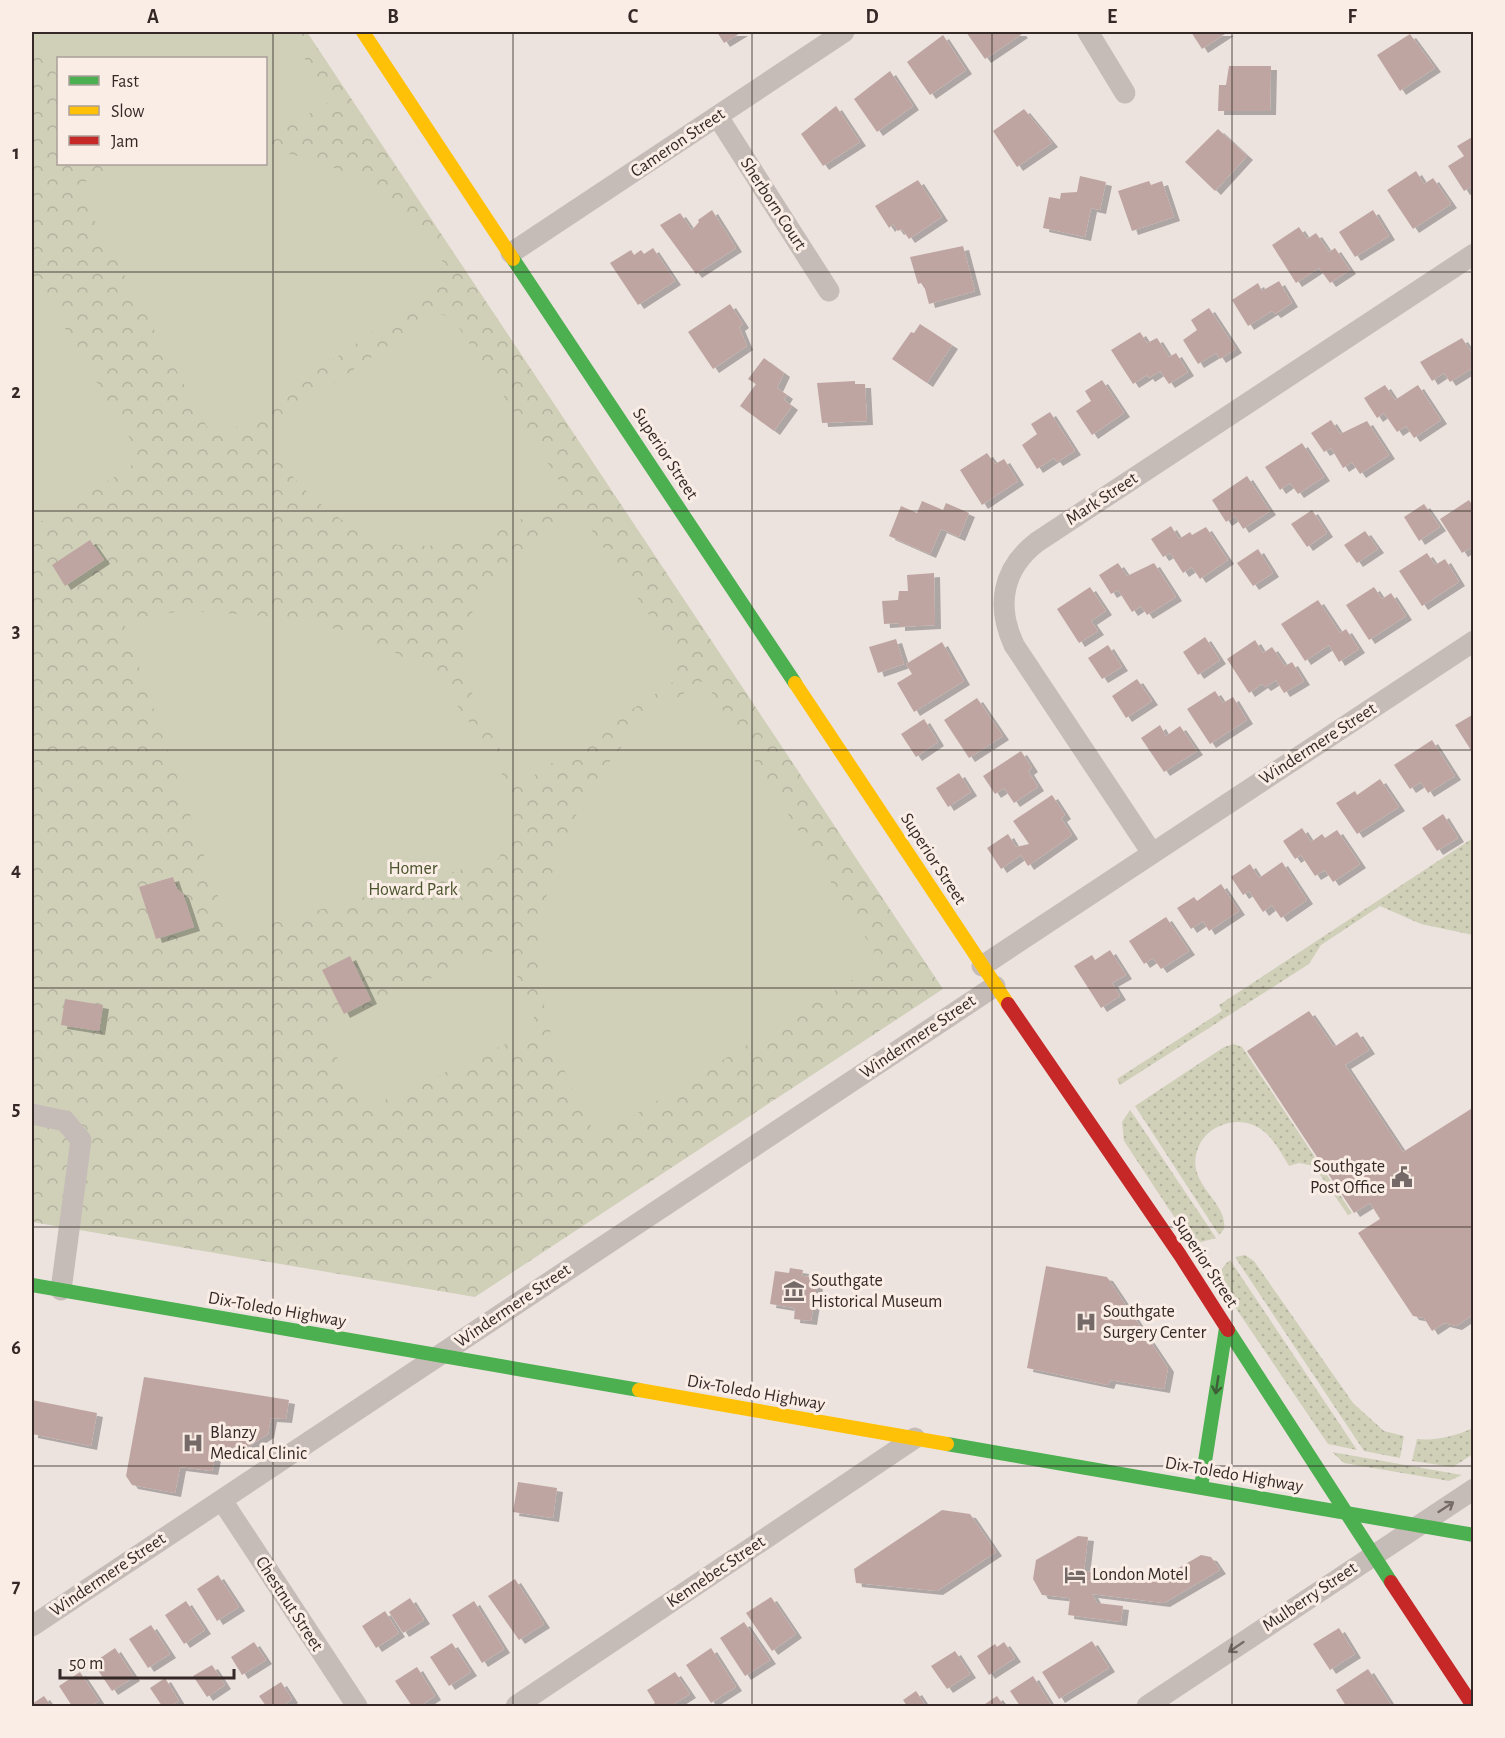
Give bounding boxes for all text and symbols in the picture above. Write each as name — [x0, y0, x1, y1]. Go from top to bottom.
text: A — [147, 7, 159, 27]
text: B — [387, 7, 399, 27]
text: C — [628, 7, 639, 27]
text: D — [865, 7, 879, 27]
text: E — [1107, 7, 1117, 27]
text: F — [1347, 7, 1357, 27]
legend — [57, 57, 267, 165]
text: Fast — [111, 73, 139, 91]
text: Slow — [111, 103, 144, 121]
street label: Cameron Street — [628, 105, 729, 181]
text: Jam — [111, 133, 139, 151]
text: 1 — [12, 143, 20, 163]
street label: Sherborn Court — [737, 155, 810, 254]
text: 2 — [11, 382, 21, 402]
street label: Superior Street — [629, 405, 701, 503]
street label: Mark Street — [1063, 469, 1141, 529]
text: 3 — [12, 621, 20, 641]
street label: Windermere Street — [1256, 699, 1380, 788]
street label: Superior Street — [897, 810, 969, 908]
text: 4 — [11, 860, 21, 880]
park label: Homer Howard Park — [368, 860, 459, 899]
street label: Windermere Street — [857, 992, 979, 1082]
text: 5 — [12, 1099, 20, 1119]
place label: Southgate Post Office — [1310, 1158, 1385, 1197]
public building icon: Southgate Post Office — [1390, 1165, 1414, 1189]
street label: Superior Street — [1169, 1213, 1241, 1311]
street label: Windermere Street — [452, 1261, 574, 1351]
place label: Southgate Historical Museum — [811, 1272, 943, 1311]
museum icon: Southgate Historical Museum — [782, 1279, 806, 1303]
street label: Dix-Toledo Highway — [207, 1289, 348, 1331]
place label: Southgate Surgery Center — [1103, 1303, 1206, 1342]
hospital icon: Southgate Surgery Center — [1074, 1310, 1098, 1334]
text: 6 — [11, 1338, 21, 1358]
street label: Dix-Toledo Highway — [686, 1372, 827, 1414]
one-way arrow — [1211, 1375, 1222, 1395]
place label: Blanzy Medical Clinic — [210, 1424, 307, 1463]
hospital icon: Blanzy Medical Clinic — [181, 1431, 205, 1455]
street label: Dix-Toledo Highway — [1164, 1454, 1305, 1496]
one-way arrow — [1437, 1501, 1454, 1513]
street label: Windermere Street — [47, 1530, 169, 1620]
street label: Kennebec Street — [664, 1532, 769, 1611]
street label: Chestnut Street — [252, 1553, 326, 1655]
street label: Mulberry Street — [1259, 1559, 1361, 1635]
hotel icon: London Motel — [1063, 1563, 1087, 1587]
place label: London Motel — [1092, 1566, 1188, 1584]
text: 7 — [12, 1576, 21, 1596]
one-way arrow — [1228, 1641, 1245, 1653]
scale bar — [60, 1642, 234, 1680]
text: 50 m — [69, 1655, 103, 1673]

